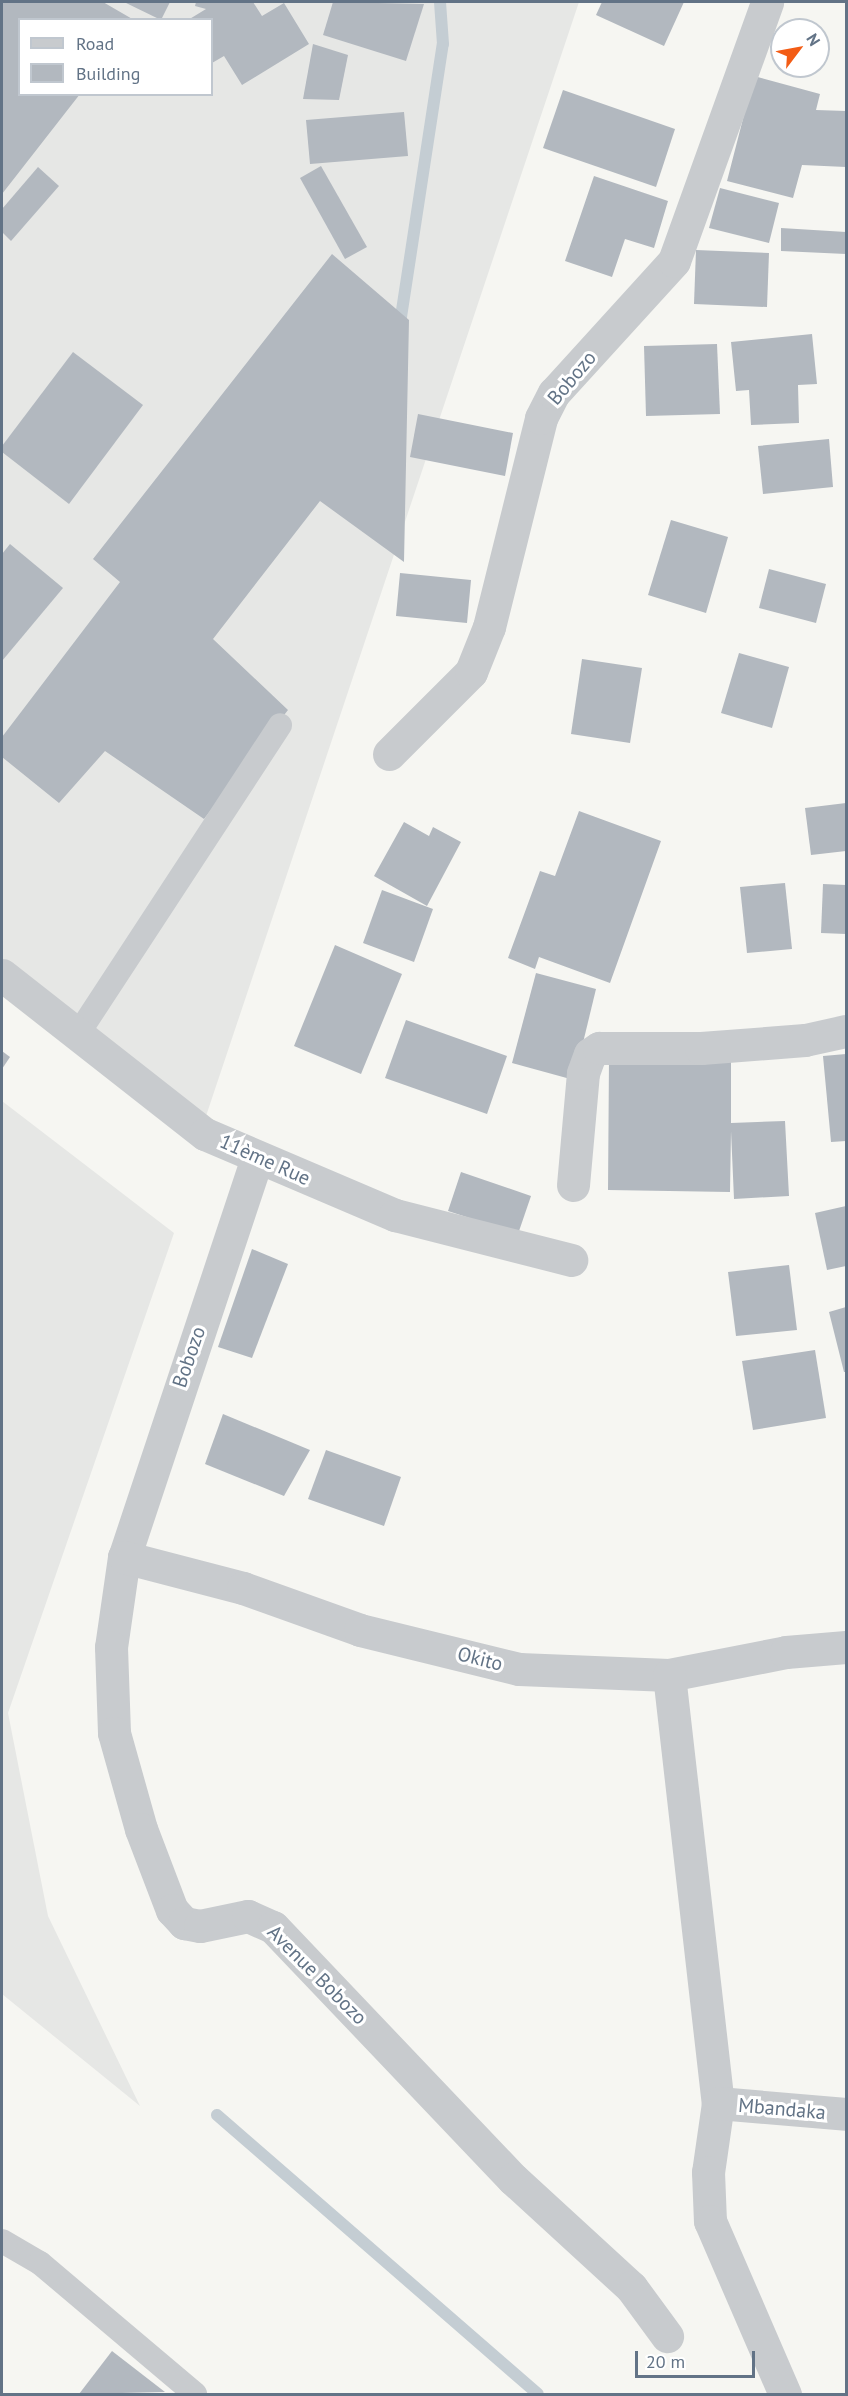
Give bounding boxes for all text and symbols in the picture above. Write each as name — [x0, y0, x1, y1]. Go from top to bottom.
legend — [18, 18, 213, 96]
north arrow — [770, 18, 830, 78]
text: N — [802, 30, 825, 49]
text: Road — [76, 32, 114, 55]
text: Building — [76, 62, 140, 85]
street label: Bobozo — [543, 346, 601, 410]
street label: 11ème Rue — [216, 1129, 314, 1191]
street label: Bobozo — [167, 1323, 211, 1391]
street label: Okito — [455, 1642, 505, 1676]
street label: Avenue Bobozo — [262, 1920, 372, 2030]
street label: Mbandaka — [737, 2093, 827, 2125]
scale bar — [638, 2339, 758, 2377]
text: 20 m — [646, 2350, 685, 2373]

